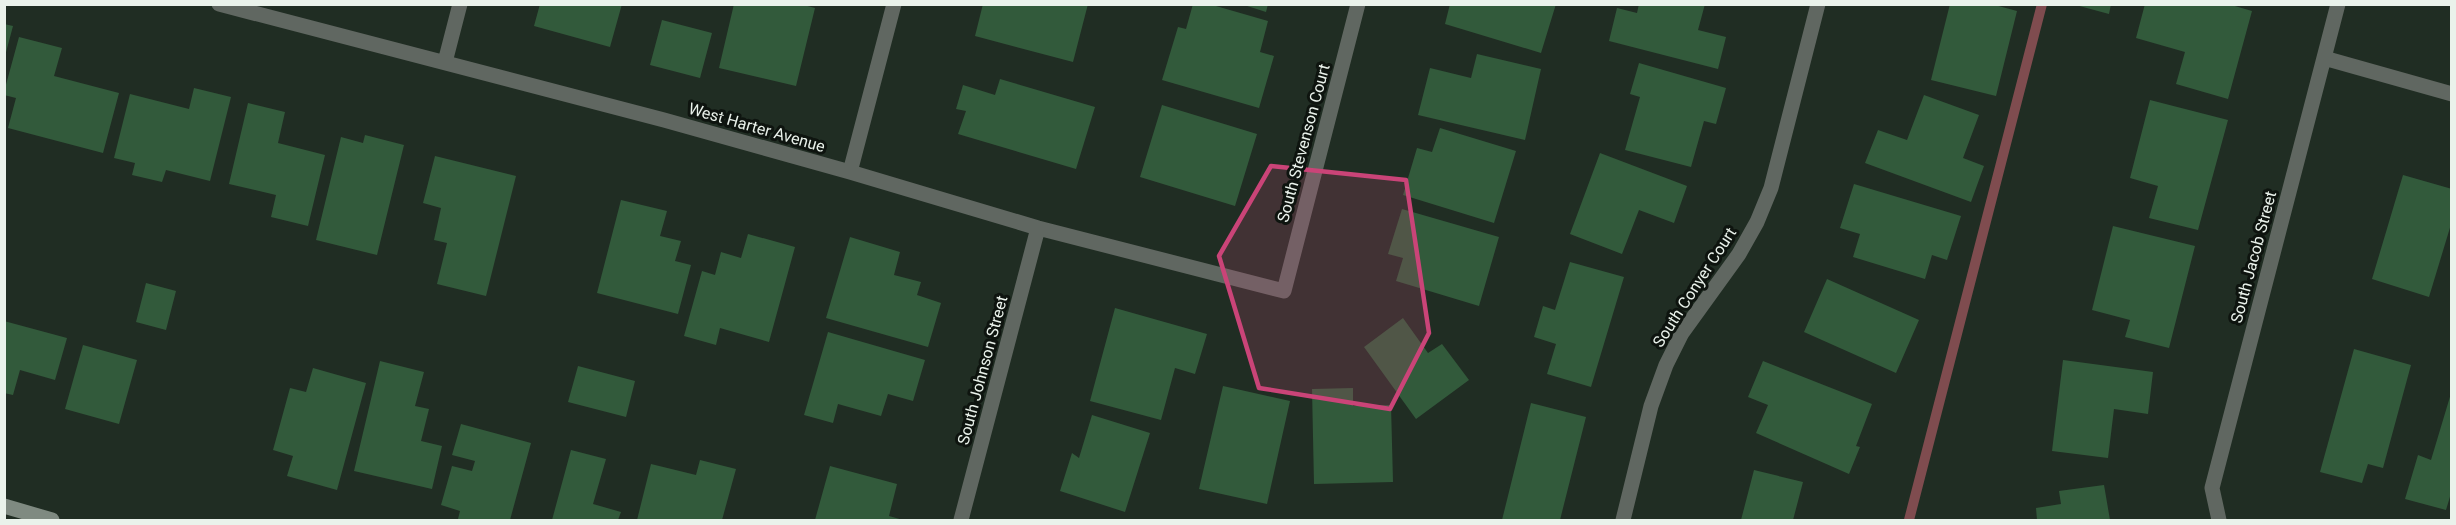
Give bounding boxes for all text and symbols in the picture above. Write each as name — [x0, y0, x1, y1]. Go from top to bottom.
street label: South Stevenson Court — [1273, 62, 1334, 224]
street label: West Harter Avenue — [686, 99, 827, 156]
street label: South Jacob Street — [2227, 189, 2280, 325]
street label: South Conyer Court — [1649, 224, 1740, 351]
street label: South Johnson Street — [953, 294, 1012, 447]

